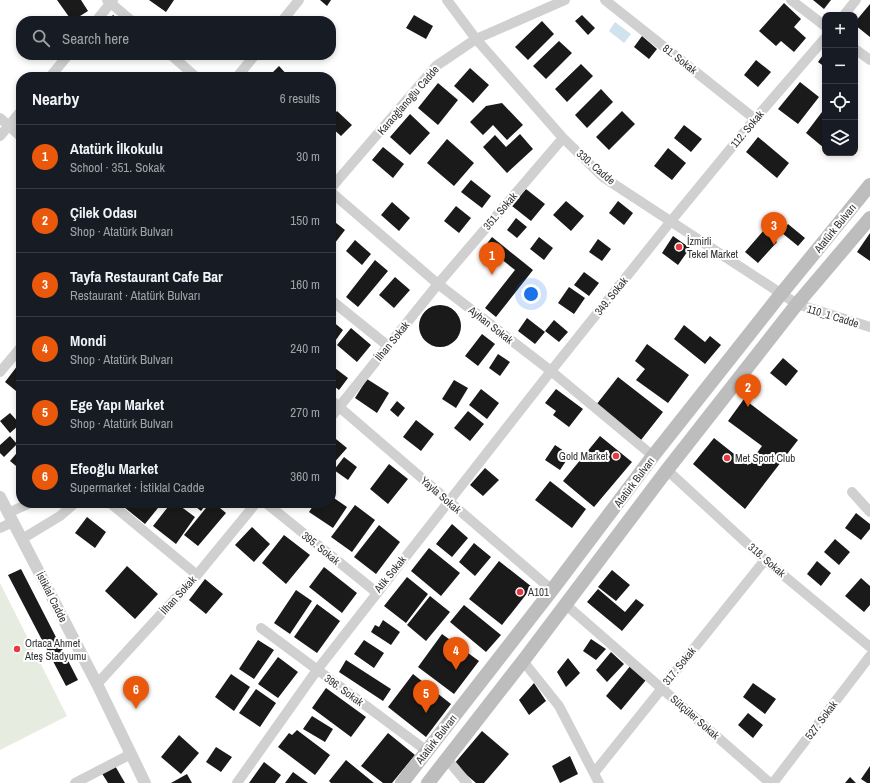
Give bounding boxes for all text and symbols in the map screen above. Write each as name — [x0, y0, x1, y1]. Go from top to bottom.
map controls — [822, 12, 858, 156]
button: + — [822, 12, 858, 48]
search box — [16, 16, 336, 60]
icon: search — [30, 27, 52, 49]
text: Search here — [62, 28, 129, 49]
street label: 81. Sokak — [660, 41, 700, 77]
button: − — [822, 48, 858, 84]
street label: Karaoğlanoğlu Cadde — [374, 62, 442, 138]
button: locate — [822, 84, 858, 120]
text: Nearby — [32, 87, 79, 110]
text: 6 results — [280, 90, 320, 107]
street label: 112. Sokak — [727, 107, 767, 151]
button: layers — [822, 120, 858, 156]
text: Atatürk İlkokulu — [70, 138, 163, 159]
street label: 330. Cadde — [574, 146, 618, 188]
text: 1 — [42, 148, 48, 165]
text: 30 m — [296, 148, 320, 165]
text: School · 351. Sokak — [70, 159, 165, 176]
street label: 351. Sokak — [480, 189, 520, 233]
street label: Atatürk Bulvarı — [810, 201, 859, 256]
text: Çilek Odası — [70, 202, 137, 223]
text: 2 — [42, 212, 48, 229]
text: 150 m — [290, 212, 320, 229]
pin: 3 — [761, 212, 787, 245]
text: Shop · Atatürk Bulvarı — [70, 223, 173, 240]
place label: İzmirli Tekel Market — [687, 234, 739, 261]
pin: 1 — [479, 242, 505, 275]
marker: İzmirli Tekel Market — [674, 242, 684, 252]
text: Tayfa Restaurant Cafe Bar — [70, 266, 223, 287]
street label: 349. Sokak — [591, 274, 631, 318]
text: 3 — [42, 276, 48, 293]
text: 160 m — [290, 276, 320, 293]
your location — [521, 284, 541, 304]
text: Restaurant · Atatürk Bulvarı — [70, 287, 200, 304]
street label: 110_1 Cadde — [805, 301, 861, 331]
street label: Ayhan Sokak — [465, 303, 517, 347]
street label: İlhan Sokak — [372, 318, 413, 364]
text: Mondi — [70, 330, 106, 351]
text: 4 — [42, 340, 48, 357]
text: 240 m — [290, 340, 320, 357]
text: Shop · Atatürk Bulvarı — [70, 351, 173, 368]
pin: 2 — [735, 374, 761, 407]
text: Ege Yapı Market — [70, 394, 164, 415]
text: 5 — [42, 404, 48, 421]
text: 270 m — [290, 404, 320, 421]
text: Shop · Atatürk Bulvarı — [70, 415, 173, 432]
place label: Gold Market — [559, 449, 608, 463]
marker: Gold Market — [611, 451, 621, 461]
place label: Met Sport Club — [735, 451, 795, 465]
marker: Met Sport Club — [722, 453, 732, 463]
street label: Atatürk Bulvarı — [610, 454, 657, 511]
text: Efeoğlu Market — [70, 458, 158, 479]
text: 6 — [42, 468, 48, 485]
text: 360 m — [290, 468, 320, 485]
street label: Yayla Sokak — [418, 473, 465, 517]
text: Supermarket · İstiklal Cadde — [70, 479, 205, 496]
street label: 395. Sokak — [299, 528, 343, 568]
street label: 318. Sokak — [745, 540, 789, 580]
street label: Atik Sokak — [370, 552, 409, 596]
street label: İstiklal Cadde — [33, 569, 71, 625]
street label: İlhan Sokak — [157, 572, 199, 617]
place label: A101 — [527, 585, 549, 599]
marker: A101 — [515, 587, 525, 597]
place label: Ortaca Ahmet Ateş Stadyumu — [24, 636, 86, 663]
pin: 4 — [443, 637, 469, 670]
marker: Ortaca Ahmet Ateş Stadyumu — [12, 644, 22, 654]
street label: 317. Sokak — [659, 644, 699, 688]
street label: 396. Sokak — [322, 671, 367, 709]
pin: 6 — [123, 676, 149, 709]
pin: 5 — [413, 680, 439, 713]
street label: Sütçüler Sokak — [668, 692, 723, 743]
street label: 527. Sokak — [802, 697, 840, 742]
street label: Atatürk Bulvarı — [412, 711, 460, 767]

